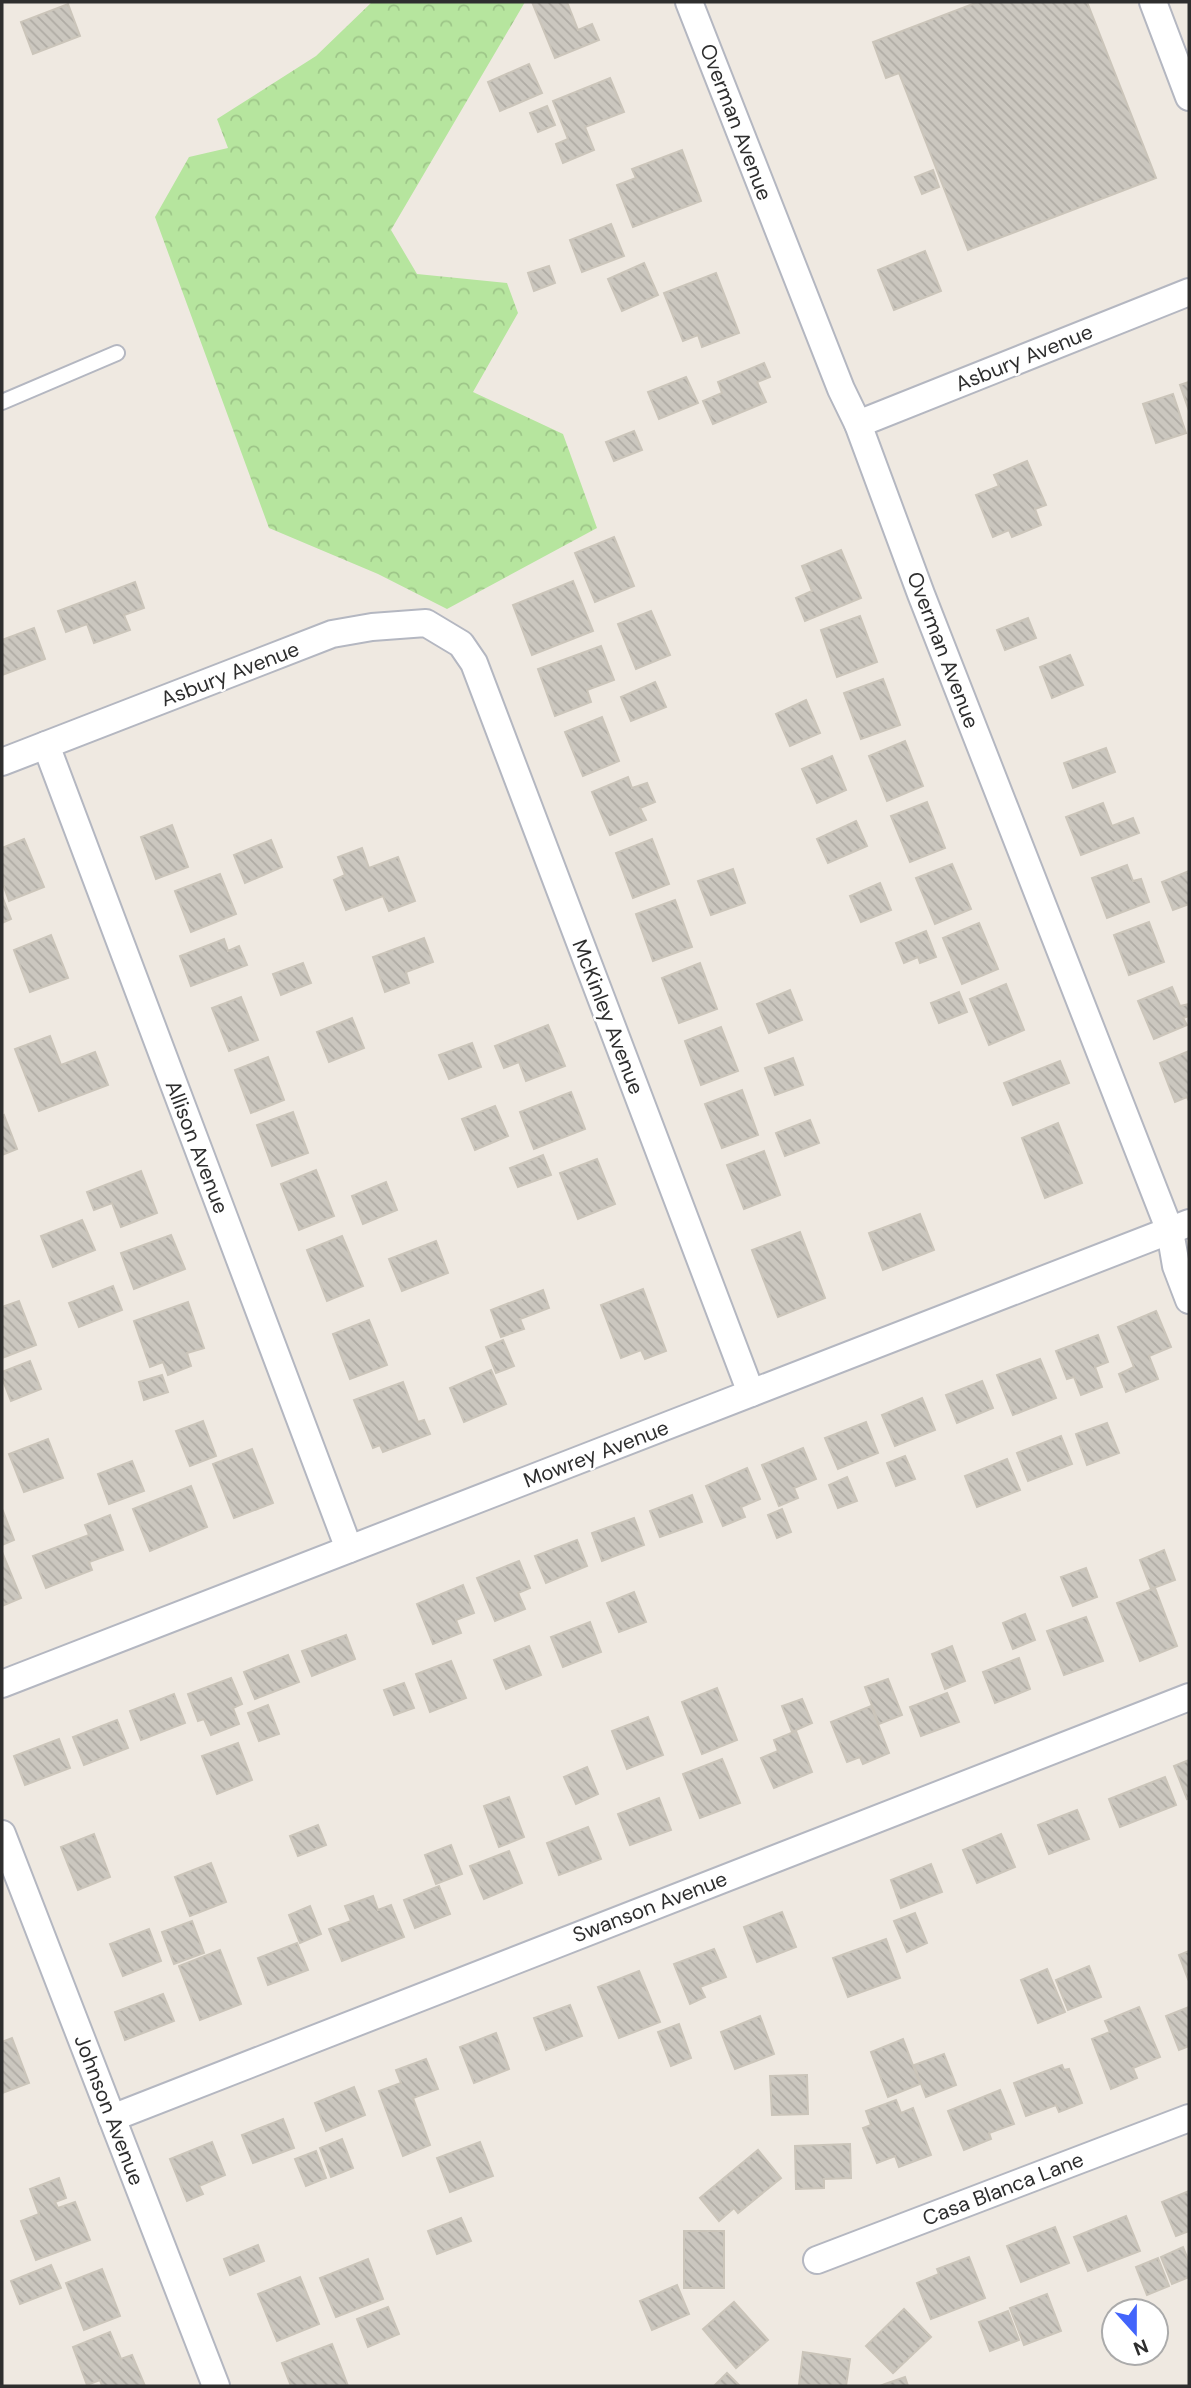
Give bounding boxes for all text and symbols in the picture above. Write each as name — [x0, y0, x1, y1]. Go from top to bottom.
street label: Overman Avenue — [693, 40, 779, 204]
street label: Asbury Avenue — [951, 318, 1097, 398]
street label: Overman Avenue — [900, 568, 986, 732]
street label: Asbury Avenue — [157, 635, 303, 713]
street label: McKinley Avenue — [566, 936, 650, 1099]
street label: Allison Avenue — [159, 1076, 235, 1218]
street label: Mowrey Avenue — [519, 1413, 673, 1495]
street label: Swanson Avenue — [569, 1865, 731, 1949]
street label: Johnson Avenue — [67, 2031, 151, 2189]
street label: Casa Blanca Lane — [918, 2145, 1088, 2233]
north arrow — [1100, 2297, 1170, 2367]
text: N — [1130, 2333, 1152, 2362]

